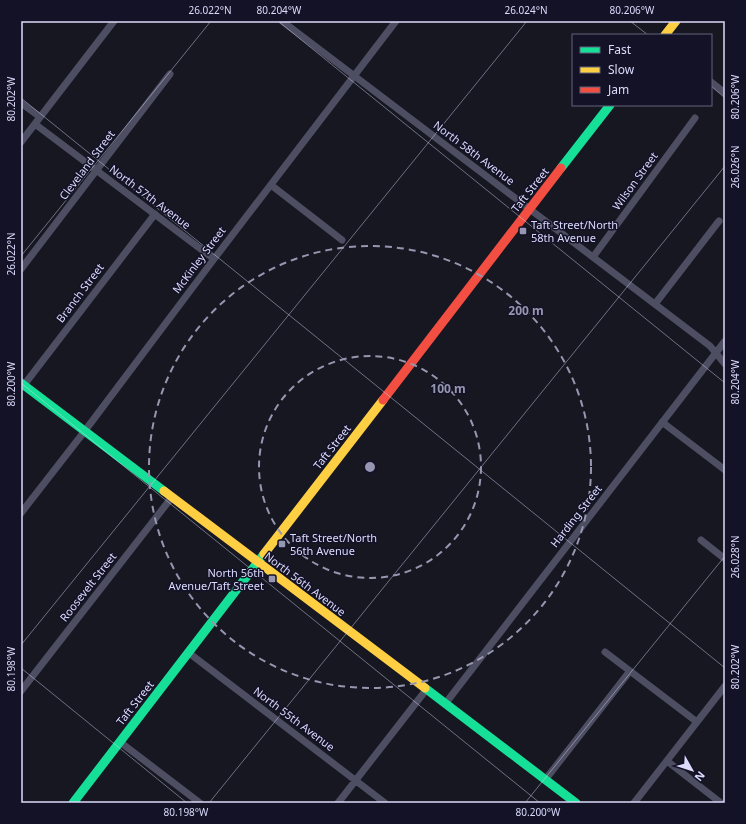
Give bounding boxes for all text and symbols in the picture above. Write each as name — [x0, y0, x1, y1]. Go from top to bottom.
text: 26.022°N — [188, 3, 232, 17]
text: 80.204°W — [257, 3, 302, 17]
text: 26.024°N — [504, 3, 548, 17]
text: 80.206°W — [610, 3, 655, 17]
legend — [572, 34, 712, 106]
text: Fast — [608, 41, 632, 58]
text: Slow — [608, 61, 635, 78]
text: 80.206°W — [728, 74, 742, 119]
text: 80.202°W — [4, 76, 18, 121]
text: Jam — [607, 81, 629, 98]
street label: North 58th Avenue — [431, 117, 518, 188]
street label: Cleveland Street — [55, 127, 118, 203]
text: 26.026°N — [728, 145, 742, 189]
street label: Wilson Street — [608, 149, 661, 213]
street label: North 57th Avenue — [107, 161, 194, 232]
street label: Taft Street — [507, 164, 552, 215]
place label: Taft Street/North 58th Avenue — [531, 217, 618, 245]
street label: McKinley Street — [169, 223, 229, 296]
marker: Taft Street/North 58th Avenue — [518, 226, 528, 236]
text: 26.022°N — [4, 232, 18, 276]
street label: Branch Street — [53, 260, 107, 325]
text: 200 m — [508, 302, 544, 319]
text: 80.204°W — [728, 359, 742, 404]
text: 80.200°W — [4, 361, 18, 406]
text: 100 m — [430, 380, 466, 397]
street label: Taft Street — [309, 421, 354, 472]
centre of rings — [363, 460, 377, 474]
street label: Harding Street — [546, 481, 605, 550]
place label: Taft Street/North 56th Avenue — [290, 530, 377, 558]
text: 26.028°N — [728, 535, 742, 579]
marker: Taft Street/North 56th Avenue — [277, 539, 287, 549]
street label: North 56th Avenue — [262, 548, 349, 619]
street label: Roosevelt Street — [56, 549, 119, 624]
place label: North 56th Avenue/Taft Street — [169, 565, 264, 593]
marker: North 56th Avenue/Taft Street — [267, 574, 277, 584]
text: 80.202°W — [728, 644, 742, 689]
text: 80.198°W — [4, 646, 18, 691]
street label: Taft Street — [112, 677, 157, 728]
street label: North 55th Avenue — [251, 683, 338, 754]
north arrow — [672, 750, 712, 790]
text: N — [692, 768, 709, 785]
text: 80.198°W — [164, 805, 209, 819]
text: 80.200°W — [516, 805, 561, 819]

